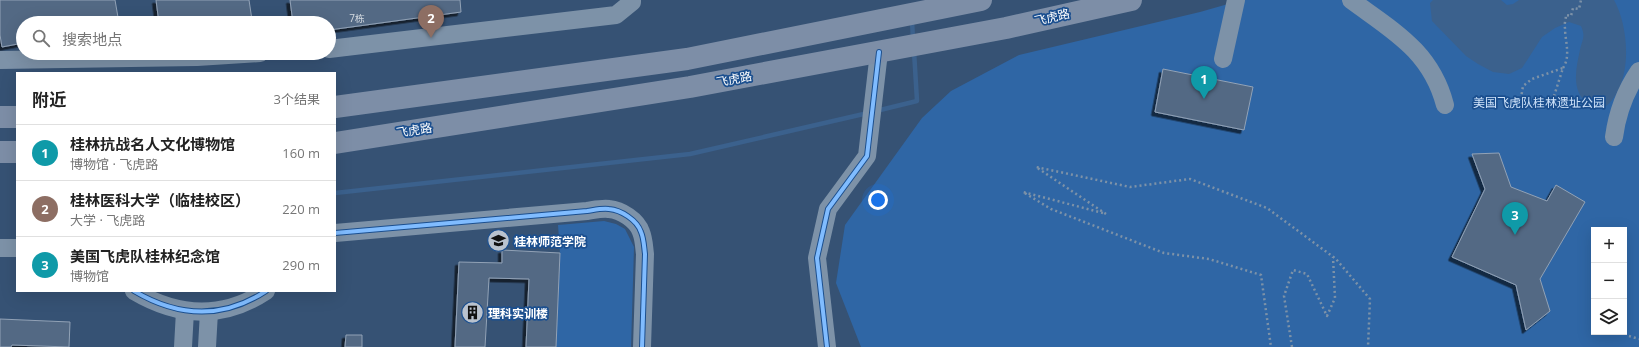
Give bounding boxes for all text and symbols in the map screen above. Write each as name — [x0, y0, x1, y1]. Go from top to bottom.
pin: 2 — [418, 5, 444, 38]
street label: 飞虎路 — [1033, 5, 1071, 29]
house number: 7栋 — [349, 11, 365, 25]
search box — [16, 16, 336, 60]
icon: search — [30, 27, 52, 49]
text: 搜索地点 — [62, 29, 122, 49]
pin: 1 — [1191, 66, 1217, 99]
street label: 飞虎路 — [715, 67, 753, 91]
text: 附近 — [32, 88, 66, 111]
text: 3个结果 — [274, 90, 320, 108]
park label: 美国飞虎队桂林遗址公园 — [1473, 94, 1605, 111]
street label: 飞虎路 — [395, 119, 433, 141]
text: 桂林抗战名人文化博物馆 — [70, 134, 235, 154]
text: 1 — [41, 144, 49, 162]
text: 160 m — [282, 144, 320, 162]
text: 博物馆 · 飞虎路 — [70, 155, 158, 173]
text: 桂林医科大学（临桂校区） — [70, 190, 250, 210]
your location — [868, 190, 888, 210]
text: 2 — [41, 200, 49, 218]
text: 220 m — [282, 200, 320, 218]
pin: 3 — [1502, 202, 1528, 235]
text: 大学 · 飞虎路 — [70, 211, 145, 229]
map controls — [1591, 227, 1627, 335]
button: + — [1591, 227, 1627, 263]
school or university icon: 桂林师范学院 — [485, 228, 511, 254]
place label: 桂林师范学院 — [514, 233, 586, 250]
text: 美国飞虎队桂林纪念馆 — [70, 246, 220, 266]
text: 3 — [41, 256, 49, 274]
text: 290 m — [282, 256, 320, 274]
button: − — [1591, 263, 1627, 299]
text: 博物馆 — [70, 267, 109, 285]
button: layers — [1591, 299, 1627, 335]
building icon: 理科实训楼 — [459, 300, 485, 326]
place label: 理科实训楼 — [488, 305, 548, 322]

